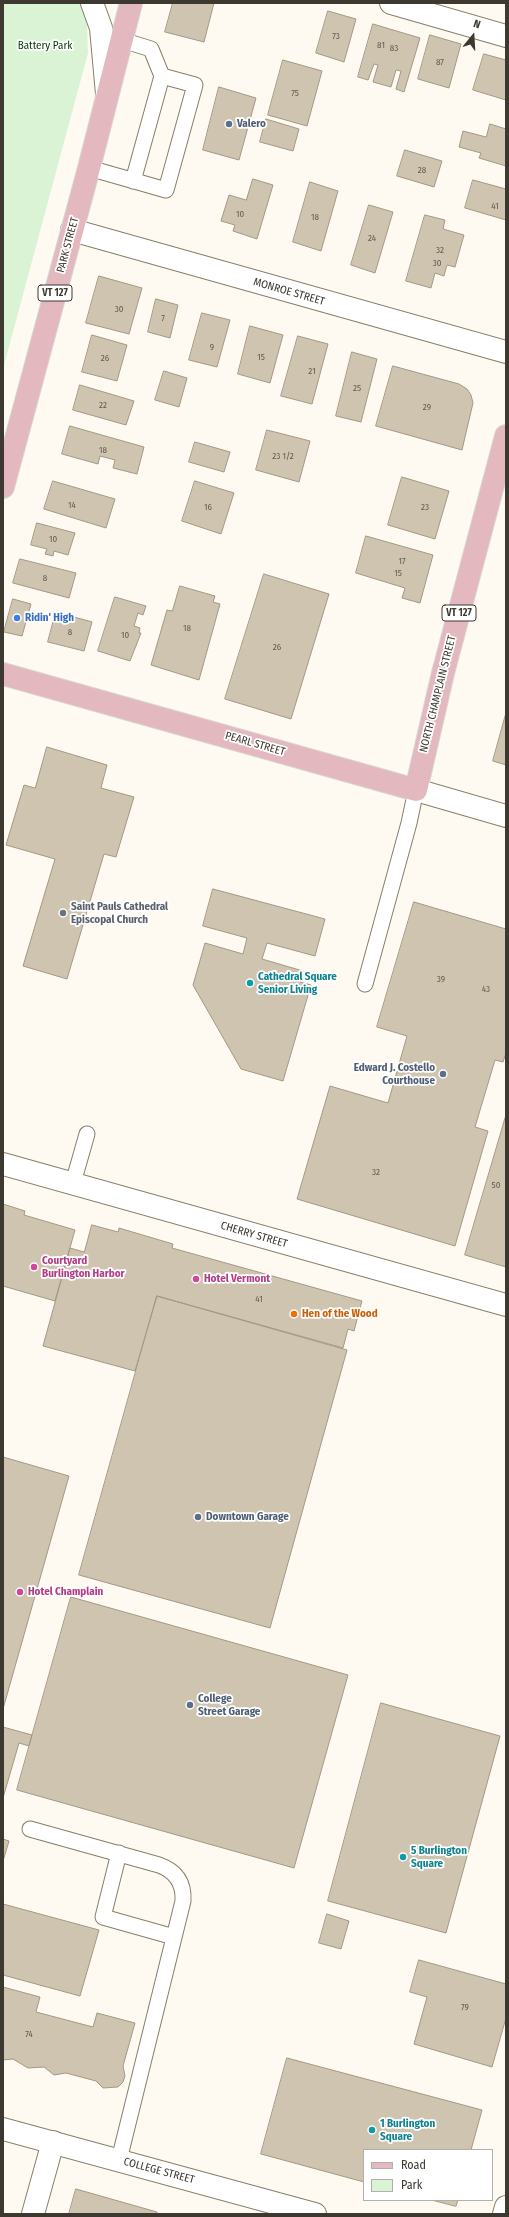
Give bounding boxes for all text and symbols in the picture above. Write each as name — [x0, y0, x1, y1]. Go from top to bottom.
north arrow — [453, 16, 493, 56]
text: N — [472, 17, 482, 31]
house number: 73 — [332, 31, 340, 41]
park label: Battery Park — [18, 39, 72, 53]
house number: 81 — [377, 40, 385, 50]
house number: 83 — [390, 43, 398, 53]
house number: 87 — [436, 57, 444, 67]
house number: 75 — [291, 88, 299, 98]
place label: Valero — [237, 117, 266, 131]
marker: Valero — [224, 119, 234, 129]
house number: 28 — [418, 165, 426, 175]
house number: 41 — [491, 201, 499, 211]
house number: 10 — [236, 209, 244, 219]
house number: 18 — [311, 212, 319, 222]
street label: PARK STREET — [54, 216, 82, 274]
house number: 24 — [368, 233, 376, 243]
house number: 32 — [436, 245, 444, 255]
house number: 30 — [433, 258, 441, 268]
street label: MONROE STREET — [252, 276, 326, 308]
road number: VT 127 — [38, 285, 72, 301]
house number: 30 — [115, 304, 123, 314]
house number: 7 — [161, 313, 165, 323]
house number: 9 — [210, 342, 214, 352]
house number: 15 — [257, 352, 265, 362]
house number: 26 — [101, 353, 109, 363]
house number: 21 — [308, 366, 316, 376]
house number: 25 — [353, 383, 361, 393]
house number: 22 — [99, 400, 107, 410]
house number: 29 — [423, 402, 431, 412]
house number: 18 — [99, 445, 107, 455]
house number: 23 1/2 — [272, 451, 294, 461]
house number: 14 — [68, 500, 76, 510]
house number: 16 — [204, 502, 212, 512]
house number: 23 — [421, 502, 429, 512]
house number: 10 — [49, 534, 57, 544]
house number: 17 — [398, 556, 406, 566]
house number: 15 — [394, 568, 402, 578]
house number: 8 — [43, 573, 47, 583]
road number: VT 127 — [442, 605, 476, 621]
place label: Ridin' High — [25, 611, 74, 625]
marker: Ridin' High — [12, 613, 22, 623]
house number: 18 — [183, 623, 191, 633]
house number: 8 — [68, 627, 72, 637]
house number: 10 — [121, 630, 129, 640]
street label: NORTH CHAMPLAIN STREET — [417, 634, 459, 754]
house number: 26 — [273, 642, 281, 652]
street label: PEARL STREET — [223, 729, 287, 759]
place label: Saint Pauls Cathedral Episcopal Church — [71, 900, 168, 926]
marker: Saint Pauls Cathedral Episcopal Church — [58, 908, 68, 918]
place label: Cathedral Square Senior Living — [258, 970, 337, 996]
house number: 39 — [437, 974, 445, 984]
marker: Cathedral Square Senior Living — [245, 978, 255, 988]
house number: 43 — [482, 984, 490, 994]
place label: Edward J. Costello Courthouse — [354, 1061, 435, 1087]
marker: Edward J. Costello Courthouse — [438, 1069, 448, 1079]
house number: 32 — [372, 1167, 380, 1177]
house number: 50 — [492, 1180, 500, 1190]
street label: CHERRY STREET — [219, 1219, 289, 1251]
place label: Courtyard Burlington Harbor — [42, 1254, 125, 1280]
marker: Courtyard Burlington Harbor — [29, 1262, 39, 1272]
place label: Hotel Vermont — [204, 1272, 270, 1286]
marker: Hotel Vermont — [191, 1274, 201, 1284]
house number: 41 — [255, 1294, 263, 1304]
place label: Hen of the Wood — [302, 1307, 378, 1321]
marker: Hen of the Wood — [289, 1309, 299, 1319]
place label: Downtown Garage — [206, 1510, 289, 1524]
marker: Downtown Garage — [193, 1512, 203, 1522]
place label: Hotel Champlain — [28, 1585, 103, 1599]
marker: Hotel Champlain — [15, 1587, 25, 1597]
place label: College Street Garage — [198, 1692, 260, 1718]
marker: College Street Garage — [185, 1700, 195, 1710]
place label: 5 Burlington Square — [411, 1844, 467, 1870]
marker: 5 Burlington Square — [398, 1852, 408, 1862]
house number: 79 — [461, 2002, 469, 2012]
house number: 74 — [25, 2029, 33, 2039]
place label: 1 Burlington Square — [380, 2117, 435, 2143]
marker: 1 Burlington Square — [367, 2125, 377, 2135]
legend — [363, 2149, 493, 2201]
street label: COLLEGE STREET — [122, 2155, 196, 2187]
text: Road — [401, 2158, 426, 2172]
text: Park — [401, 2178, 422, 2192]

